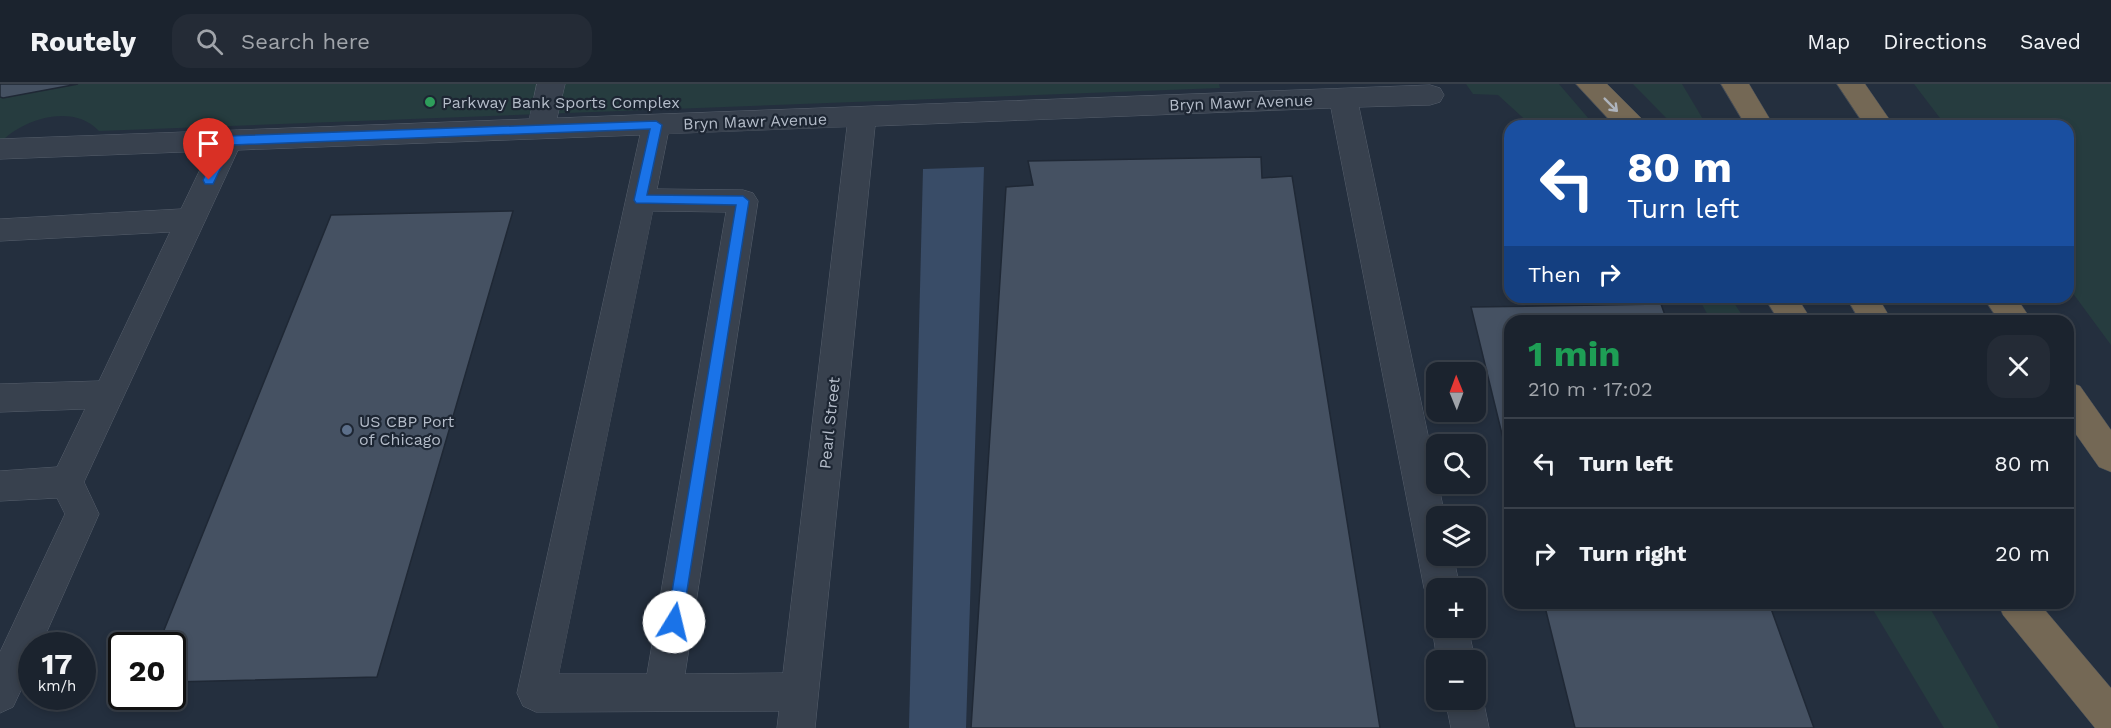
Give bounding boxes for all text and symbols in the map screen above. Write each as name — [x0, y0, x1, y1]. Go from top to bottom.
search box — [172, 14, 592, 68]
text: Routely — [30, 25, 136, 58]
icon: search — [193, 25, 226, 58]
text: Search here — [241, 29, 370, 54]
text: Map — [1807, 29, 1850, 54]
text: Directions — [1883, 29, 1987, 54]
text: Saved — [2020, 29, 2081, 54]
street label: Bryn Mawr Avenue — [1169, 90, 1313, 115]
place label: Parkway Bank Sports Complex — [442, 93, 680, 112]
marker: Parkway Bank Sports Complex — [423, 95, 437, 109]
one-way arrow — [1603, 97, 1618, 112]
street label: Bryn Mawr Avenue — [683, 109, 827, 134]
pin — [183, 118, 234, 180]
icon: arrive — [192, 127, 225, 160]
text: 80 m — [1627, 143, 1732, 192]
icon: left — [1528, 144, 1606, 222]
text: Turn left — [1627, 193, 1739, 225]
icon: right — [1593, 258, 1626, 291]
text: Then — [1528, 262, 1581, 287]
text: 1 min — [1528, 333, 1620, 375]
button: close — [1987, 335, 2050, 398]
north arrow — [1426, 362, 1486, 422]
map controls — [1426, 362, 1486, 710]
street label: Pearl Street — [815, 376, 844, 470]
text: 210 m · 17:02 — [1528, 377, 1653, 401]
place label: US CBP Port of Chicago — [359, 412, 455, 449]
marker: US CBP Port of Chicago — [340, 423, 354, 437]
button: search — [1426, 434, 1486, 494]
icon: left — [1528, 447, 1561, 480]
text: Turn left — [1579, 451, 1673, 476]
text: 80 m — [1994, 451, 2050, 476]
button: layers — [1426, 506, 1486, 566]
icon: right — [1528, 537, 1561, 570]
text: Turn right — [1579, 541, 1686, 566]
text: 20 m — [1995, 541, 2050, 566]
button: + — [1426, 578, 1486, 638]
position arrow — [642, 590, 706, 654]
speed limit sign: 20 — [108, 632, 186, 710]
text: 17 — [41, 646, 73, 681]
button: − — [1426, 650, 1486, 710]
text: km/h — [38, 677, 76, 695]

